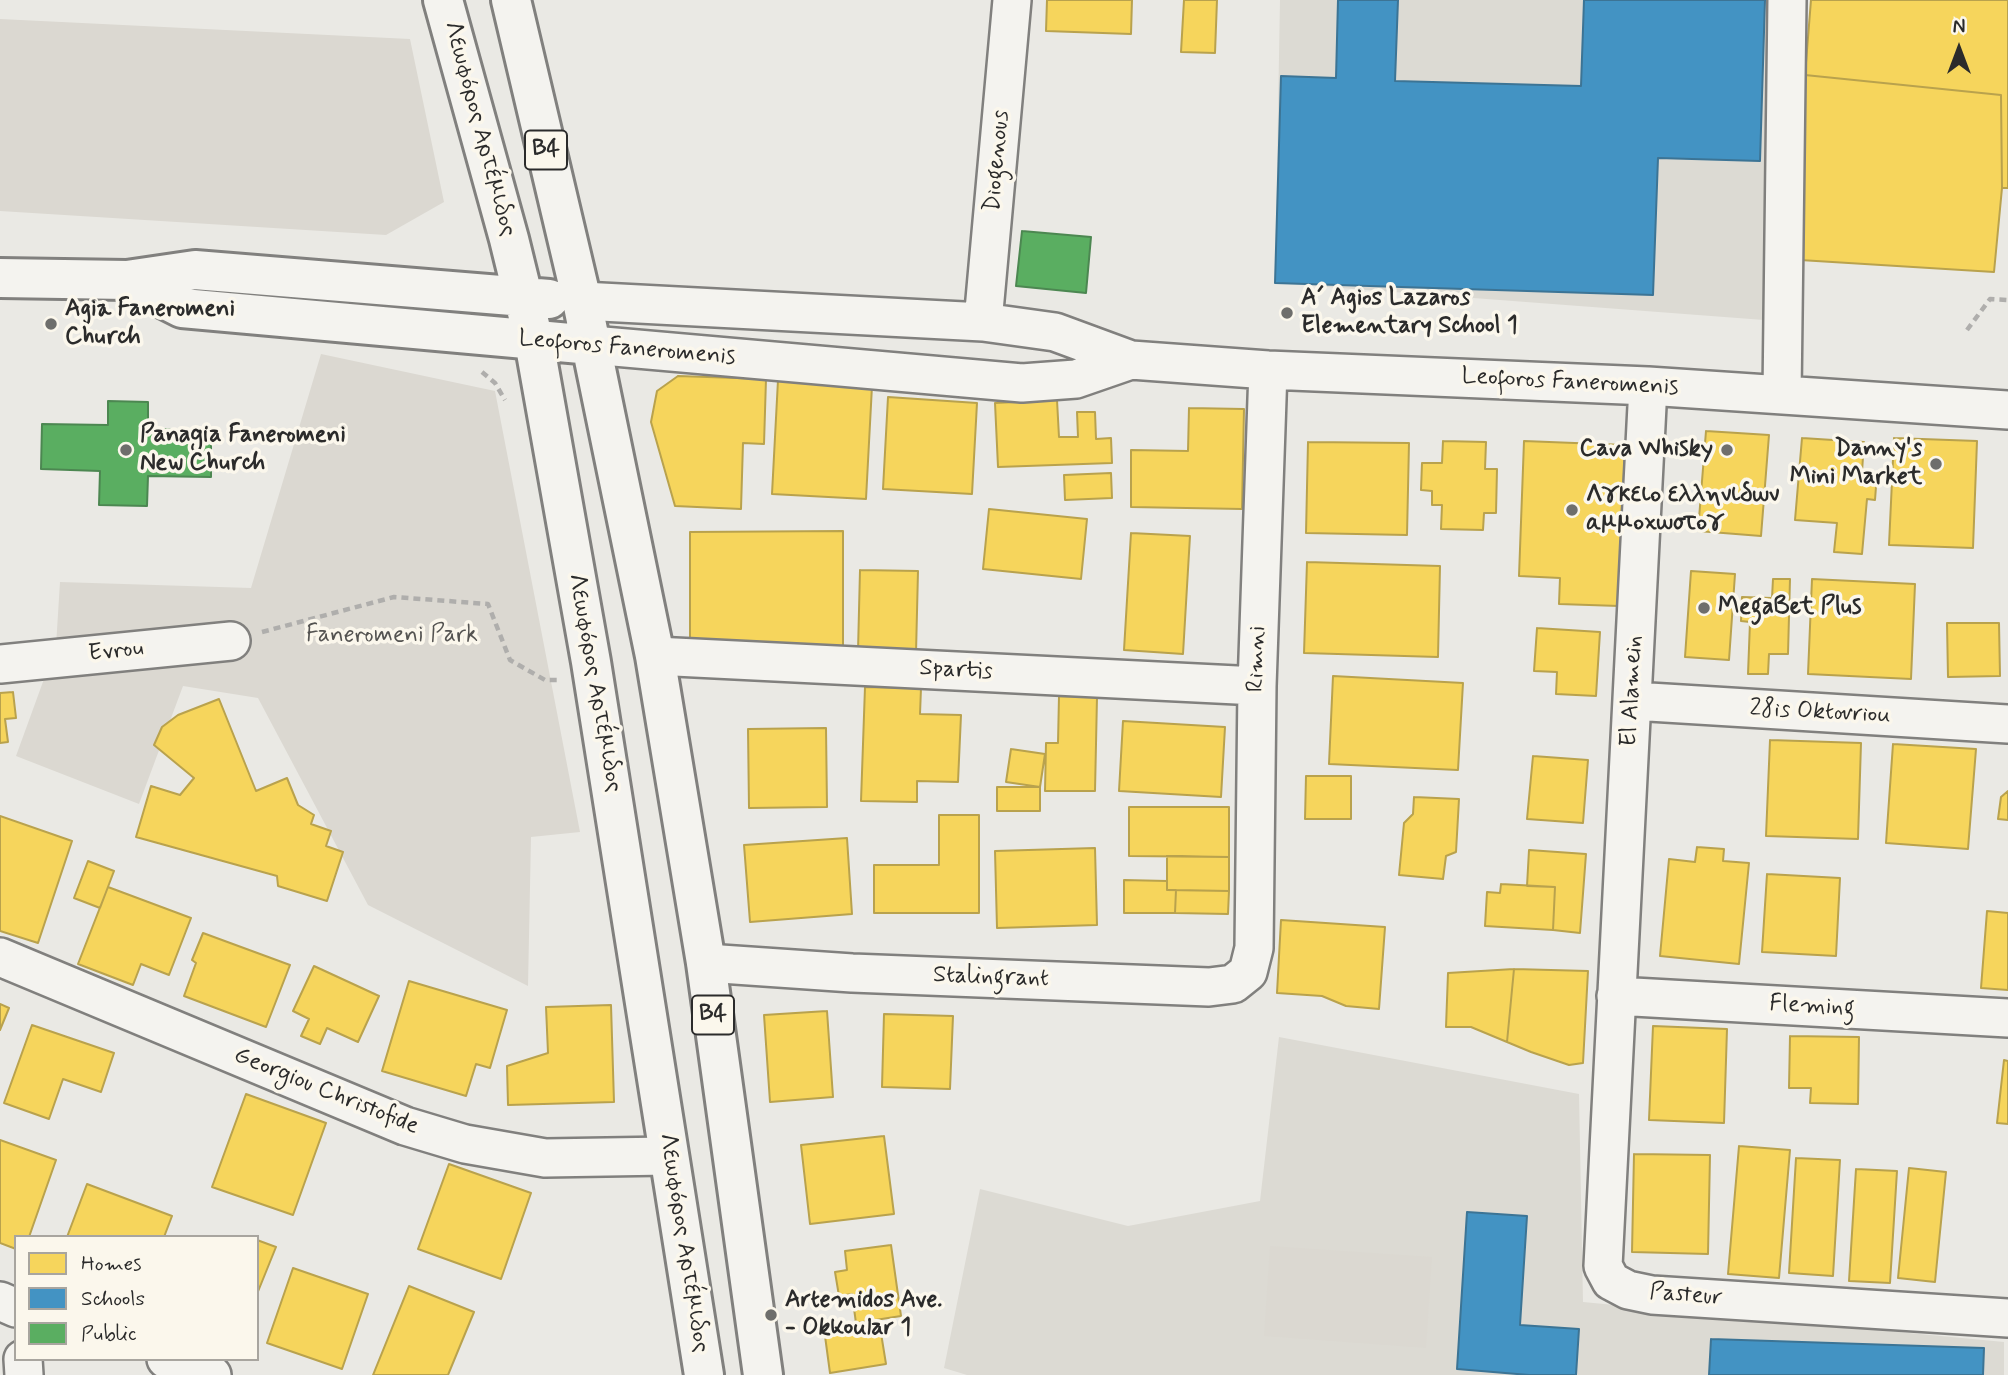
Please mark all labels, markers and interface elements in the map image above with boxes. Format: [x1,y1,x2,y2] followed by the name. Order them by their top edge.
[1924,14,1994,84] north arrow
[1953,15,1965,40] text: N
[436,18,522,240] street label: Λεωφόρος Αρτέμιδος
[979,109,1017,213] street label: Diogenous
[525,130,567,169] road number: B4
[1301,285,1518,341] place label: A´ Agios Lazaros Elementary School 1
[65,296,235,352] place label: Agia Faneromeni Church
[1279,305,1295,321] marker: A´ Agios Lazaros Elementary School 1
[43,316,59,332] marker: Agia Faneromeni Church
[517,325,737,373] street label: Leoforos Faneromenis
[1461,363,1679,403] street label: Leoforos Faneromenis
[140,422,346,478] place label: Panagia Faneromeni New Church
[1579,436,1713,464] place label: Cava Whisky
[1790,436,1922,492] place label: Danny's Mini Market
[118,442,134,458] marker: Panagia Faneromeni New Church
[1719,442,1735,458] marker: Cava Whisky
[1928,456,1944,472] marker: Danny's Mini Market
[1586,482,1779,538] place label: Λγκειο ελληνιδων αμμοχωστογ
[1564,502,1580,518] marker: Λγκειο ελληνιδων αμμοχωστογ
[561,571,627,795] street label: Λεωφόρος Αρτέμιδος
[1718,594,1862,622] place label: MegaBet Plus
[1696,600,1712,616] marker: MegaBet Plus
[306,622,478,650] park label: Faneromeni Park
[1242,625,1274,693] street label: Rimni
[87,635,145,669] street label: Evrou
[1616,635,1650,747] street label: El Alamein
[919,655,993,687] street label: Spartis
[1749,695,1891,731] street label: 28is Oktovriou
[932,962,1050,994] street label: Stalingrant
[1769,990,1855,1024] street label: Fleming
[692,996,734,1034] road number: B4
[229,1042,423,1142] street label: Georgiou Christofide
[651,1131,715,1355] street label: Λεωφόρος Αρτέμιδος
[14,1235,259,1361] legend
[81,1250,141,1278] text: Homes
[1648,1278,1724,1314] street label: Pasteur
[81,1285,145,1313] text: Schools
[785,1287,942,1343] place label: Artemidos Ave. - Okkoular 1
[763,1307,779,1323] marker: Artemidos Ave. - Okkoular 1
[81,1320,137,1348] text: Public

